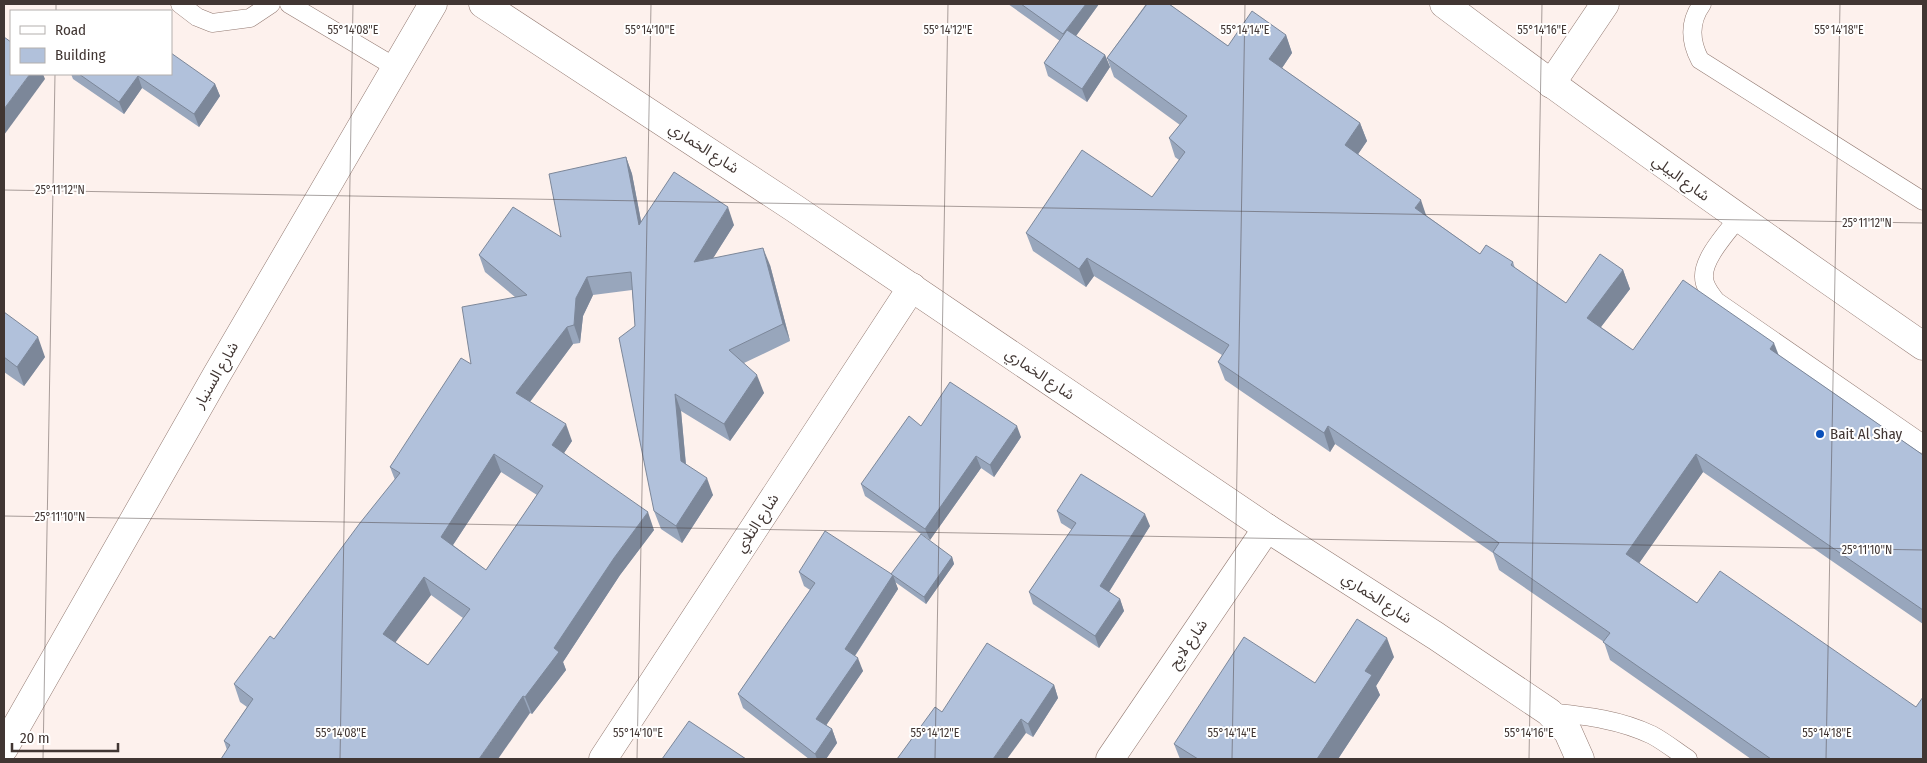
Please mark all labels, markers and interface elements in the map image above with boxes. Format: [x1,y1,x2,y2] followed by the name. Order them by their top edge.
[10,10,172,75] legend
[55,21,86,39] text: Road
[328,23,379,37] text: 55°14'08"E
[625,23,675,37] text: 55°14'10"E
[924,23,973,37] text: 55°14'12"E
[1221,23,1270,37] text: 55°14'14"E
[1517,23,1567,37] text: 55°14'16"E
[1814,23,1864,37] text: 55°14'18"E
[55,46,106,64] text: Building
[664,119,743,180] street label: شارع الخماري
[1647,151,1713,207] street label: شارع البيلي
[35,183,85,197] text: 25°11'12"N
[1842,216,1892,230] text: 25°11'12"N
[189,338,245,414] street label: شارع السنيار
[1000,344,1078,406] street label: شارع الخماري
[1830,425,1903,443] place label: Bait Al Shay
[1814,428,1826,440] marker: Bait Al Shay
[731,490,785,557] street label: شارع التلاي
[35,510,85,524] text: 25°11'10"N
[1842,543,1892,557] text: 25°11'10"N
[1337,569,1416,630] street label: شارع الخماري
[1165,616,1214,674] street label: شارع لايح
[12,720,119,752] scale bar
[316,726,367,740] text: 55°14'08"E
[613,726,663,740] text: 55°14'10"E
[911,726,960,740] text: 55°14'12"E
[1208,726,1257,740] text: 55°14'14"E
[1504,726,1554,740] text: 55°14'16"E
[1802,726,1852,740] text: 55°14'18"E
[20,729,50,747] text: 20 m

